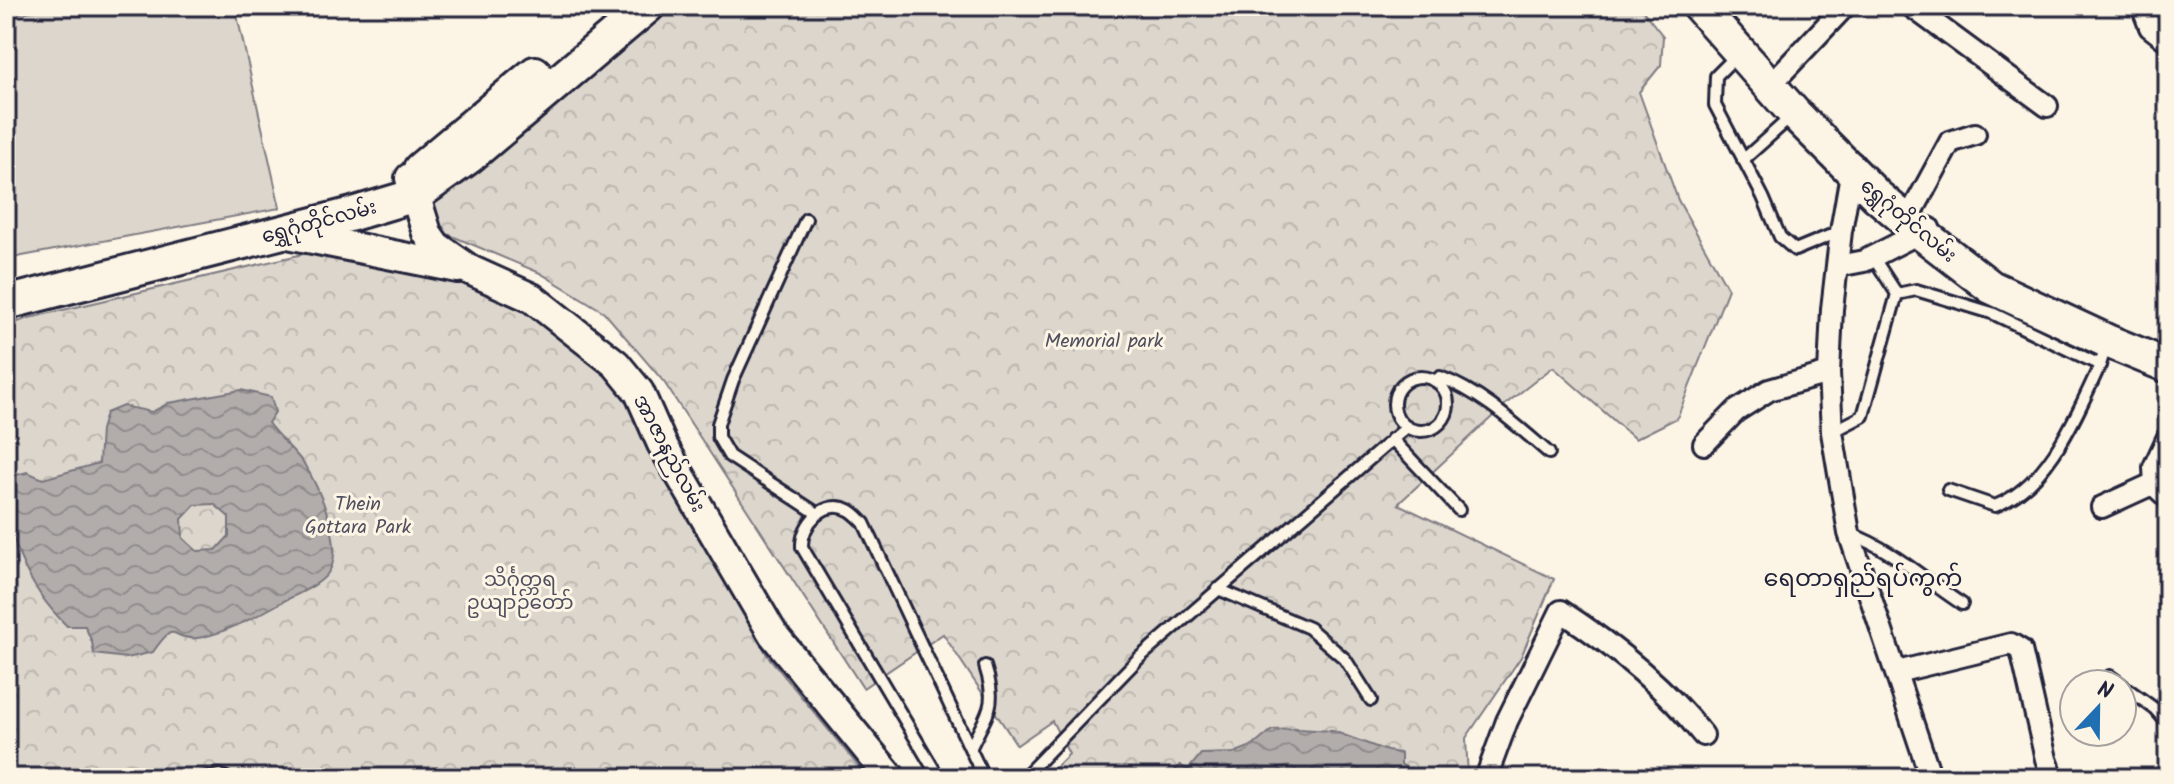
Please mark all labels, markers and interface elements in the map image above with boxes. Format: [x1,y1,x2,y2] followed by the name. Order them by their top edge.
[1852,171,1963,272] street label: ရွှေဂုံတိုင်လမ်း
[258,192,381,254] street label: ရွှေဂုံတိုင်လမ်း
[1045,326,1164,358] park label: Memorial park
[624,389,713,519] street label: အာဇာနည်လမ်း
[305,489,412,544] park label: Thein Gottara Park
[1764,560,1962,599] district label: ရေတာရှည်ရပ်ကွက်
[466,565,574,620] park label: သိင်္ဂုတ္တရ ဥယျာဉ်တော်
[2058,668,2138,748] north arrow
[2092,673,2118,711] text: N

